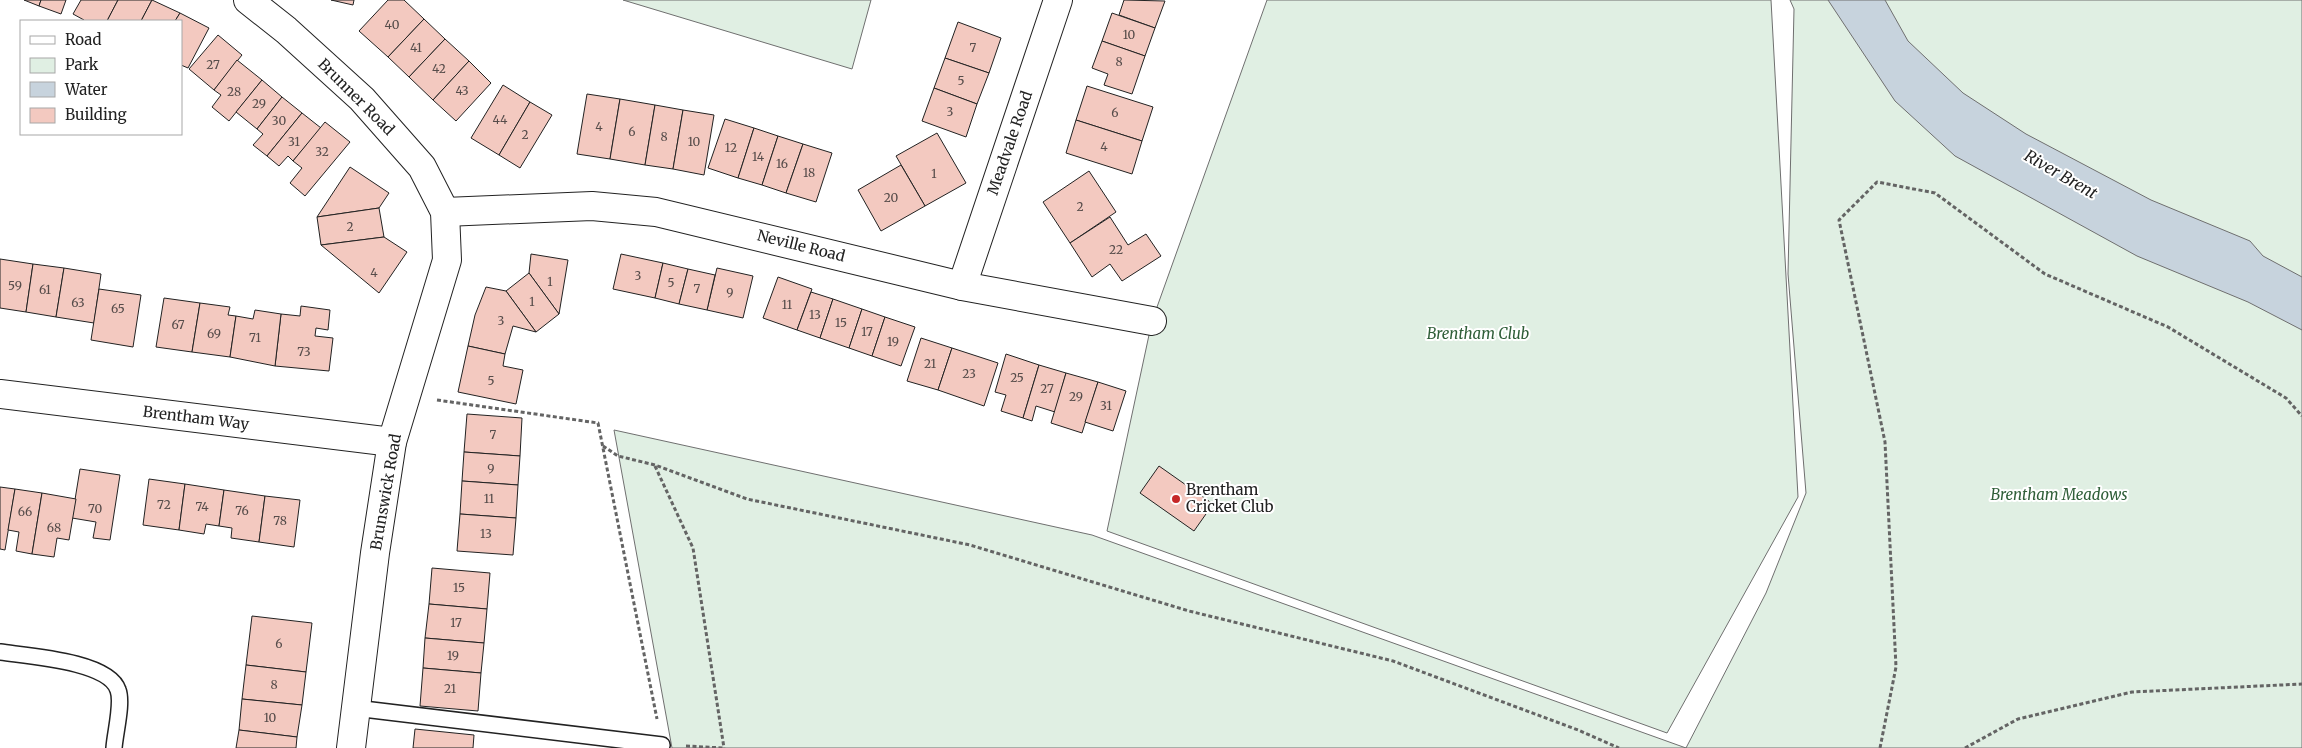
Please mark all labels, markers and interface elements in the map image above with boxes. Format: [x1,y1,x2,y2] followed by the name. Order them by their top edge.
[385,17,400,32] house number: 40
[20,20,182,135] legend
[1123,27,1136,42] house number: 10
[65,30,101,49] text: Road
[410,40,423,55] house number: 41
[970,40,977,55] house number: 7
[314,54,399,139] street label: Brunner Road
[1115,54,1123,69] house number: 8
[65,55,99,74] text: Park
[206,57,220,72] house number: 27
[432,61,446,76] house number: 42
[957,73,965,88] house number: 5
[64,80,108,99] text: Water
[455,83,469,98] house number: 43
[227,84,241,99] house number: 28
[983,88,1036,197] street label: Meadvale Road
[252,96,266,111] house number: 29
[947,104,954,119] house number: 3
[65,105,127,124] text: Building
[1111,105,1119,120] house number: 6
[493,112,508,127] house number: 44
[272,113,286,128] house number: 30
[595,119,603,134] house number: 4
[628,124,636,139] house number: 6
[521,127,529,142] house number: 2
[660,129,668,144] house number: 8
[288,134,300,149] house number: 31
[688,134,701,149] house number: 10
[1100,139,1108,154] house number: 4
[725,140,737,155] house number: 12
[315,144,329,159] house number: 32
[2021,145,2101,203] water label: River Brent
[752,149,765,164] house number: 14
[776,156,788,171] house number: 16
[803,165,815,180] house number: 18
[931,166,937,181] house number: 1
[884,190,899,205] house number: 20
[1076,199,1084,214] house number: 2
[346,219,354,234] house number: 2
[755,225,847,266] street label: Neville Road
[1109,242,1123,257] house number: 22
[370,265,378,280] house number: 4
[635,268,642,283] house number: 3
[547,274,553,289] house number: 1
[667,275,675,290] house number: 5
[8,278,22,293] house number: 59
[694,281,701,296] house number: 7
[39,282,51,297] house number: 61
[726,285,734,300] house number: 9
[529,294,535,309] house number: 1
[71,295,85,310] house number: 63
[782,297,793,312] house number: 11
[111,301,125,316] house number: 65
[809,307,821,322] house number: 13
[498,313,505,328] house number: 3
[835,315,847,330] house number: 15
[171,317,185,332] house number: 67
[861,324,873,339] house number: 17
[1427,324,1529,343] park label: Brentham Club
[207,326,221,341] house number: 69
[249,330,262,345] house number: 71
[887,334,899,349] house number: 19
[297,344,311,359] house number: 73
[924,356,937,371] house number: 21
[962,366,976,381] house number: 23
[1010,370,1024,385] house number: 25
[487,373,495,388] house number: 5
[1040,381,1054,396] house number: 27
[1069,389,1083,404] house number: 29
[1100,398,1112,413] house number: 31
[142,402,251,433] street label: Brentham Way
[490,427,497,442] house number: 7
[366,432,405,552] street label: Brunswick Road
[487,461,495,476] house number: 9
[1186,480,1273,516] place label: Brentham Cricket Club
[1990,485,2128,504] park label: Brentham Meadows
[484,491,495,506] house number: 11
[1170,493,1182,505] marker: Brentham Cricket Club
[157,497,171,512] house number: 72
[195,499,209,514] house number: 74
[88,501,102,516] house number: 70
[235,503,249,518] house number: 76
[18,504,32,519] house number: 66
[273,513,287,528] house number: 78
[47,520,61,535] house number: 68
[480,526,492,541] house number: 13
[453,580,465,595] house number: 15
[450,615,462,630] house number: 17
[275,636,283,651] house number: 6
[447,648,459,663] house number: 19
[270,677,278,692] house number: 8
[444,681,457,696] house number: 21
[264,710,277,725] house number: 10

